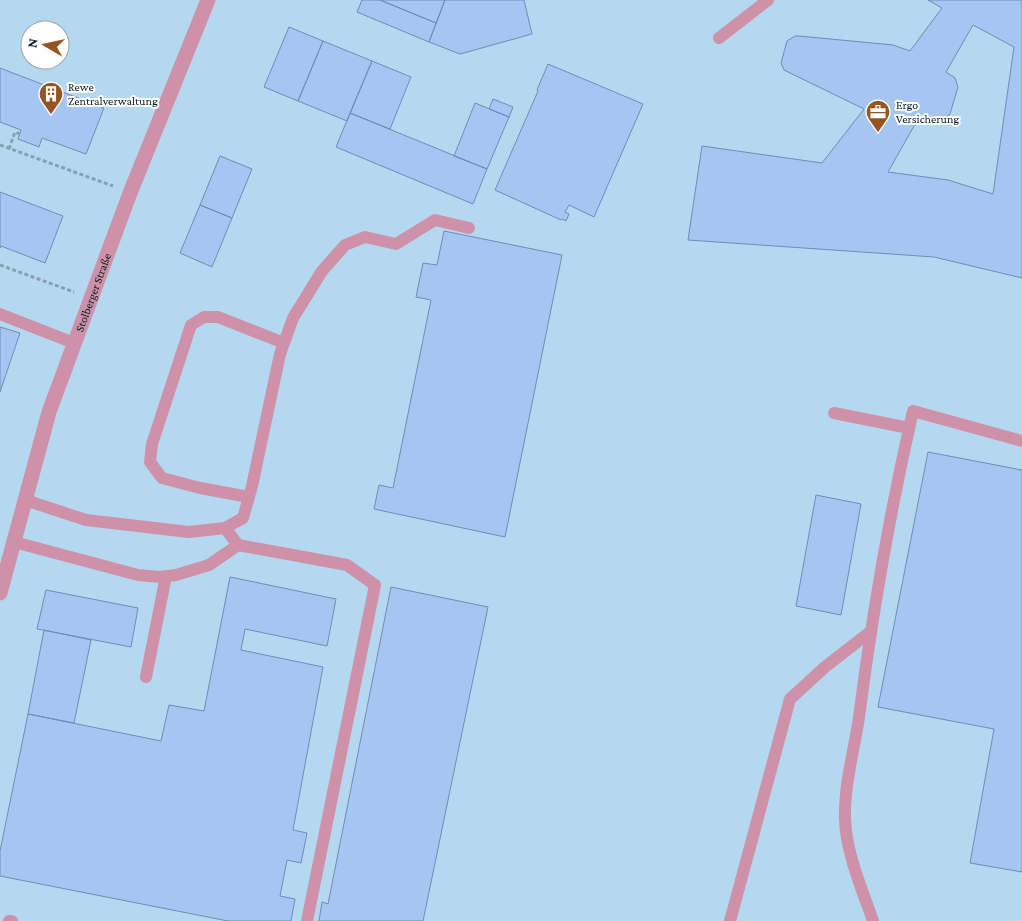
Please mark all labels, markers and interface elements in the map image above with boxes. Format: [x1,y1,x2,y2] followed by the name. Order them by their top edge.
[20,20,70,70] north arrow
[24,37,41,49] text: N
[68,80,158,108] place label: Rewe Zentralverwaltung
[38,81,64,115] building icon: Rewe Zentralverwaltung
[896,98,959,126] place label: Ergo Versicherung
[865,99,891,133] office icon: Ergo Versicherung
[72,251,114,334] street label: Stolberger Straße

